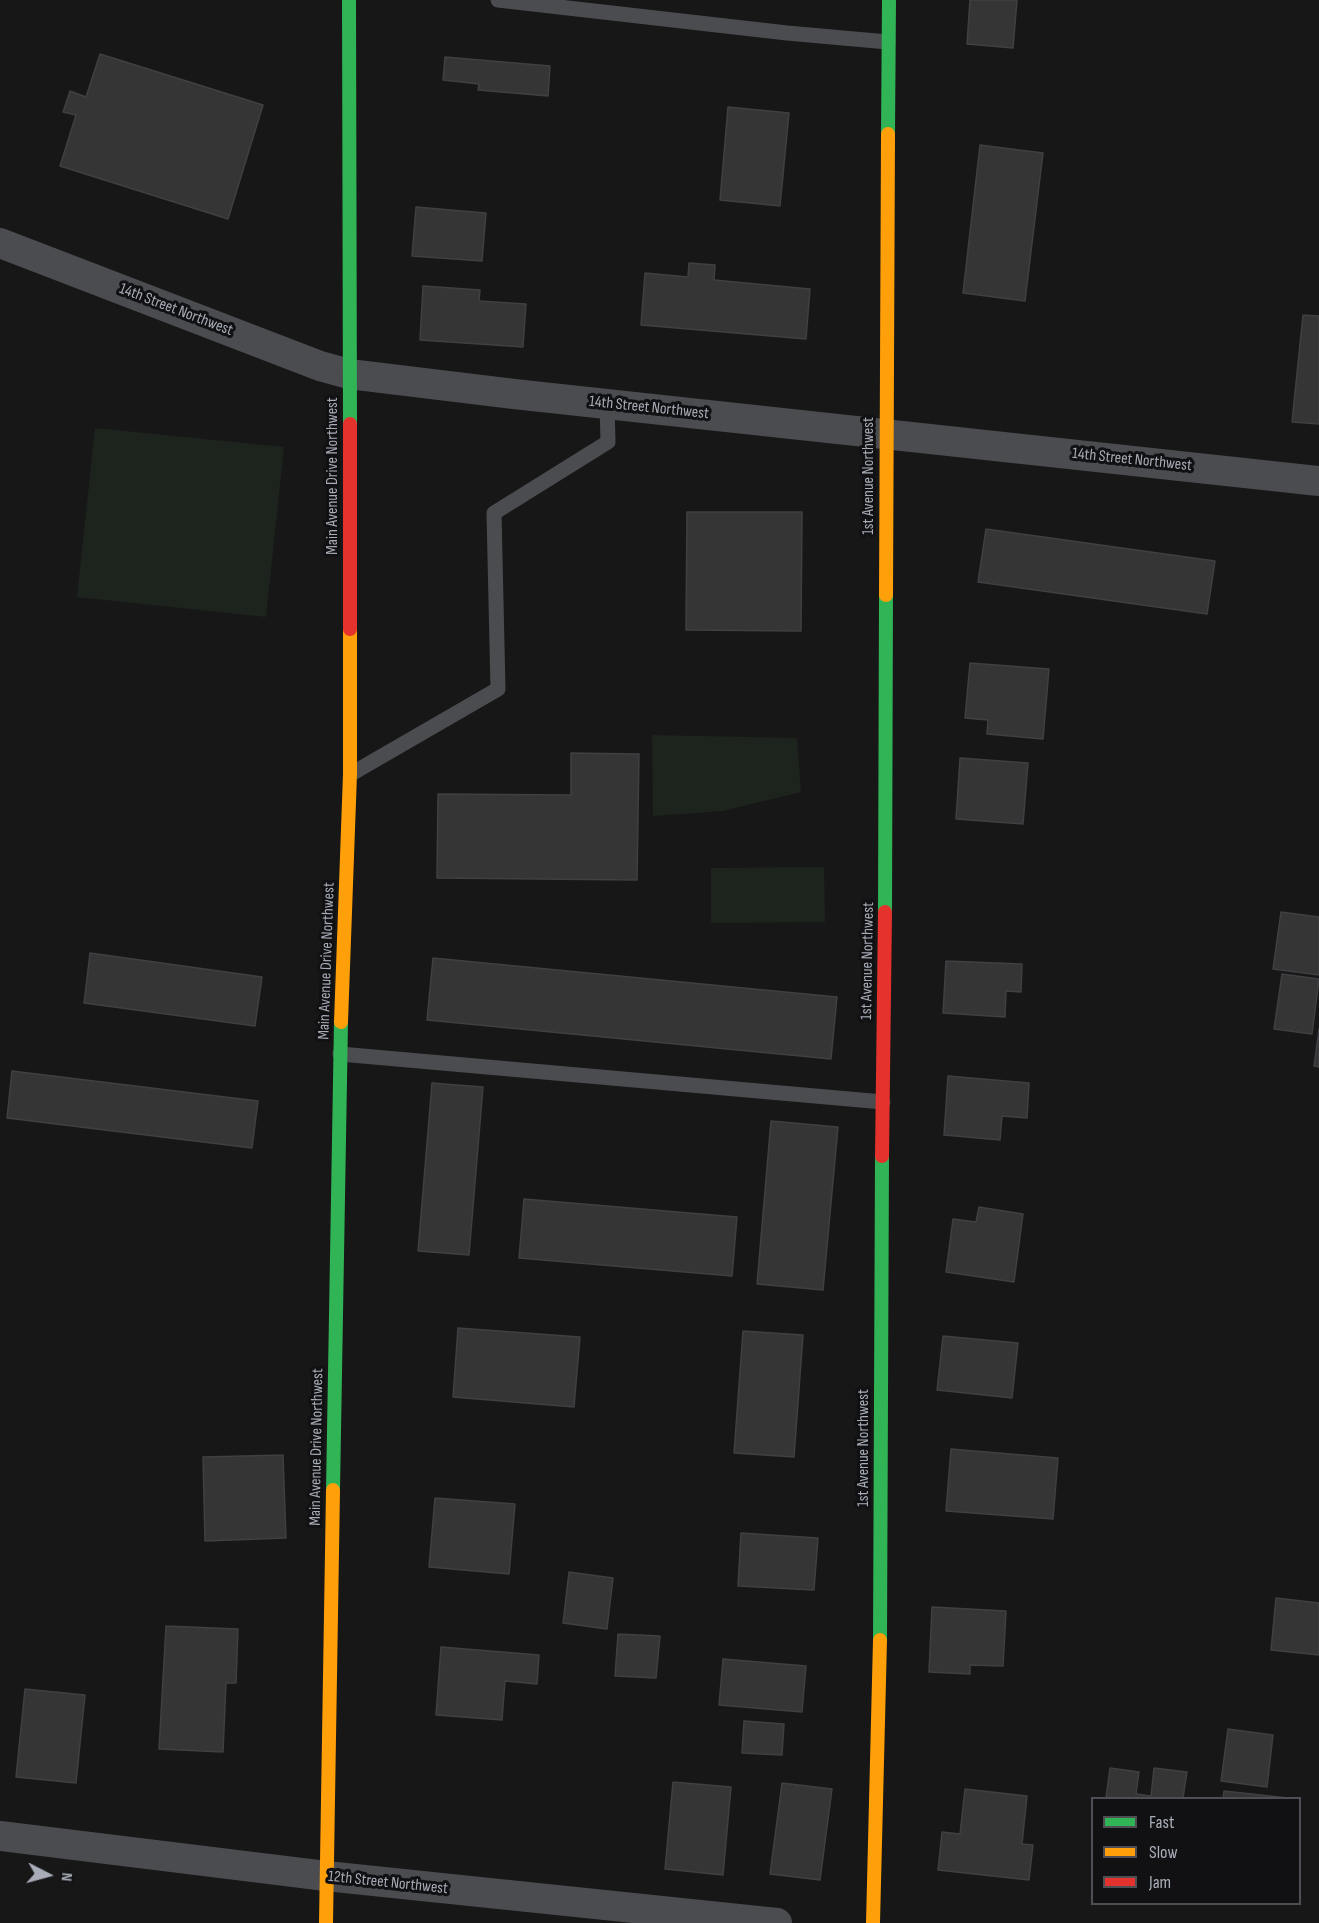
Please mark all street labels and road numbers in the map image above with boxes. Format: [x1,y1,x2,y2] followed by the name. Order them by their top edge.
[116,280,236,340] street label: 14th Street Northwest
[588,392,710,424] street label: 14th Street Northwest
[323,397,343,555] street label: Main Avenue Drive Northwest
[859,417,879,535] street label: 1st Avenue Northwest
[1071,444,1193,476] street label: 14th Street Northwest
[315,882,339,1040] street label: Main Avenue Drive Northwest
[857,902,879,1020] street label: 1st Avenue Northwest
[306,1368,328,1526] street label: Main Avenue Drive Northwest
[854,1389,874,1507] street label: 1st Avenue Northwest
[327,1867,449,1899] street label: 12th Street Northwest

